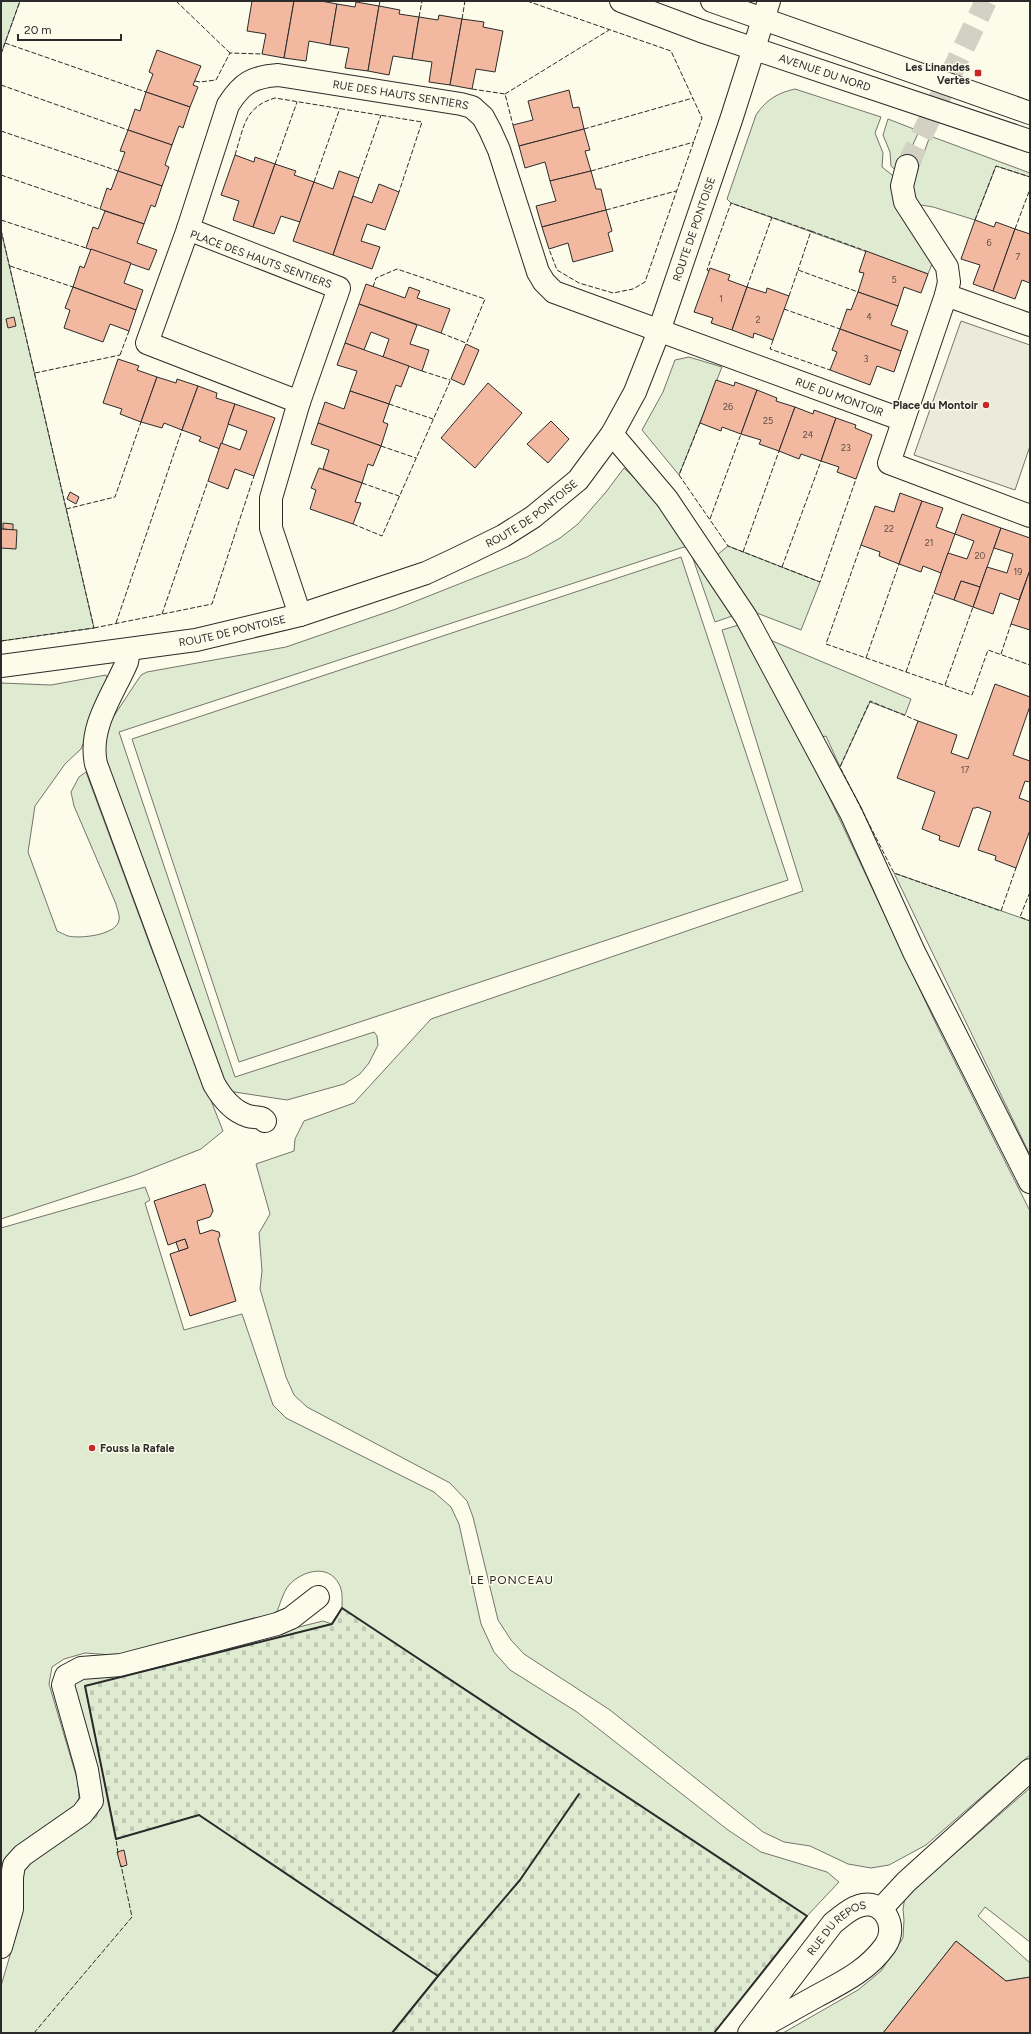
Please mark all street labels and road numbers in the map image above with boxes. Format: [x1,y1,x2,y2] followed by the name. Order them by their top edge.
[777,51,873,94] street label: AVENUE DU NORD
[332,78,470,113] street label: RUE DES HAUTS SENTIERS
[670,175,718,283] street label: ROUTE DE PONTOISE
[188,228,334,291] street label: PLACE DES HAUTS SENTIERS
[794,375,885,419] street label: RUE DU MONTOIR
[484,477,580,551] street label: ROUTE DE PONTOISE
[178,613,287,649] street label: ROUTE DE PONTOISE
[805,1898,867,1958] street label: RUE DU REPOS

